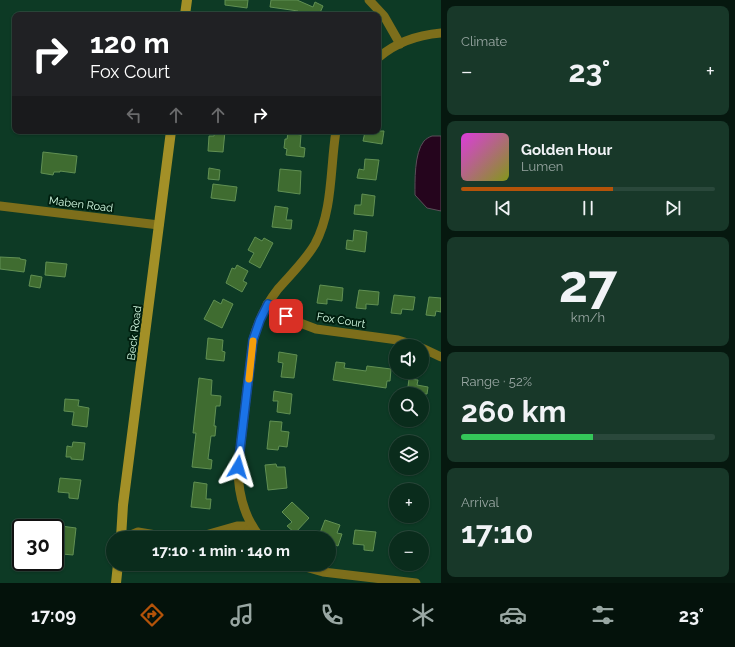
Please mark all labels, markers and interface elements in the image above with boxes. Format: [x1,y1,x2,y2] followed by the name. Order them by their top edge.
[90,27,170,60] text: 120 m
[24,28,76,80] icon: right
[461,34,507,49] text: Climate
[568,54,610,89] text: 23°
[461,58,473,84] text: −
[706,58,715,84] text: +
[90,61,170,82] text: Fox Court
[123,104,145,126] icon: left
[165,104,187,126] icon: ahead
[207,104,229,126] icon: ahead
[249,104,271,126] icon: right
[521,141,612,159] text: Golden Hour
[521,159,563,174] text: Lumen
[48,194,114,215] street label: Maben Road
[492,197,514,219] icon: previous
[577,197,599,219] icon: pause
[662,197,684,219] icon: next
[559,253,617,314] text: 27
[269,299,303,333] pin
[125,305,144,361] street label: Beck Road
[275,305,297,327] icon: arrive
[316,310,366,331] street label: Fox Court
[571,310,605,325] text: km/h
[389,339,429,571] map controls
[389,339,429,379] button: sound
[461,374,532,389] text: Range · 52%
[389,387,429,427] button: search
[461,394,566,429] text: 260 km
[389,435,429,475] button: layers
[217,446,259,488] position arrow
[389,483,429,523] button: +
[461,495,499,510] text: Arrival
[461,515,533,550] text: 17:10
[12,519,64,571] speed limit sign: 30
[389,531,429,571] button: −
[152,542,290,560] text: 17:10 · 1 min · 140 m
[138,601,166,629] icon: directions
[228,601,256,629] icon: music
[318,601,346,629] icon: phone
[409,601,437,629] icon: climate
[499,601,527,629] icon: car
[589,601,617,629] icon: filters
[31,605,76,626] text: 17:09
[679,605,704,626] text: 23°

